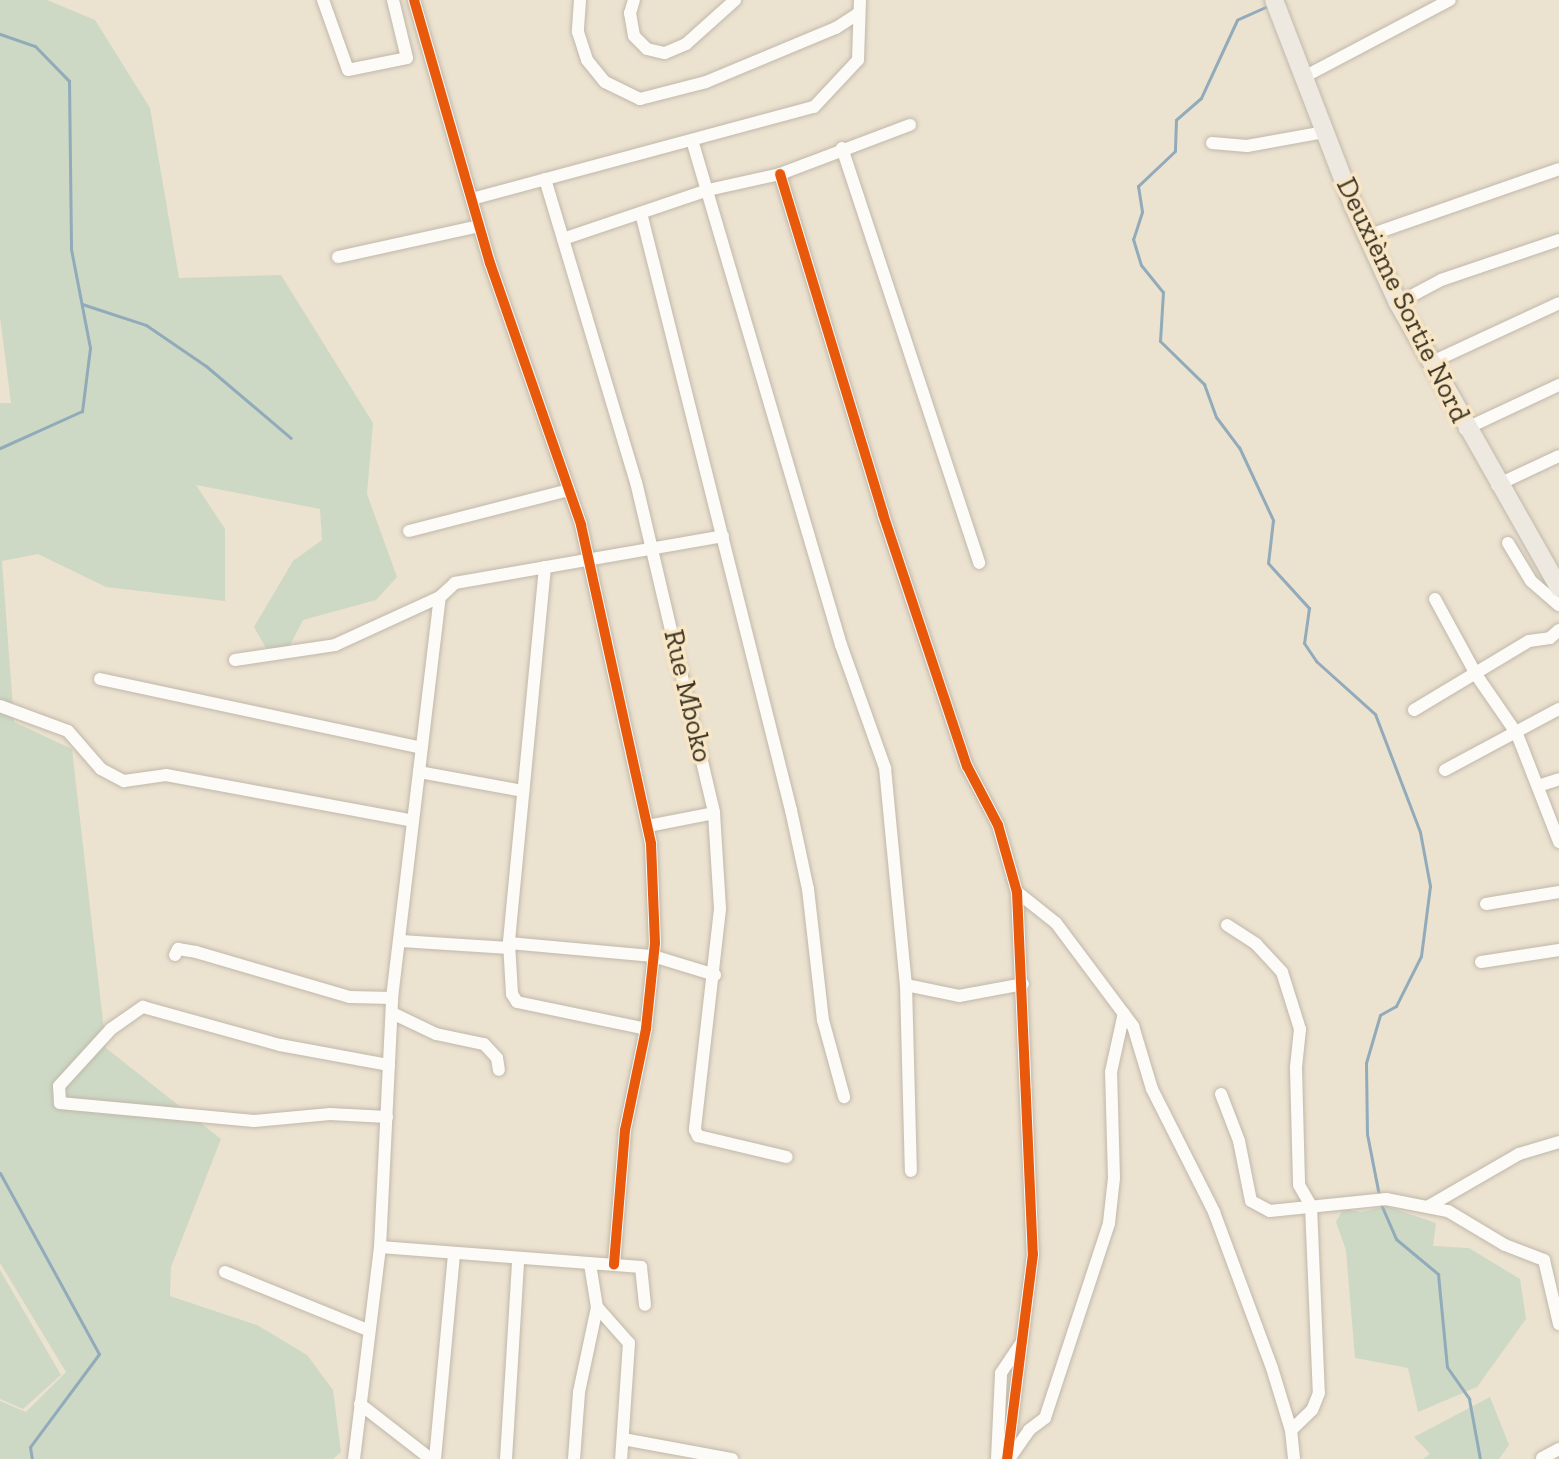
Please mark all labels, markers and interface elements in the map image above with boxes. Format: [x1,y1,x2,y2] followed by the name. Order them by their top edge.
[1329,172,1477,428] street label: Deuxième Sortie Nord
[656,626,720,766] street label: Rue Mboko

